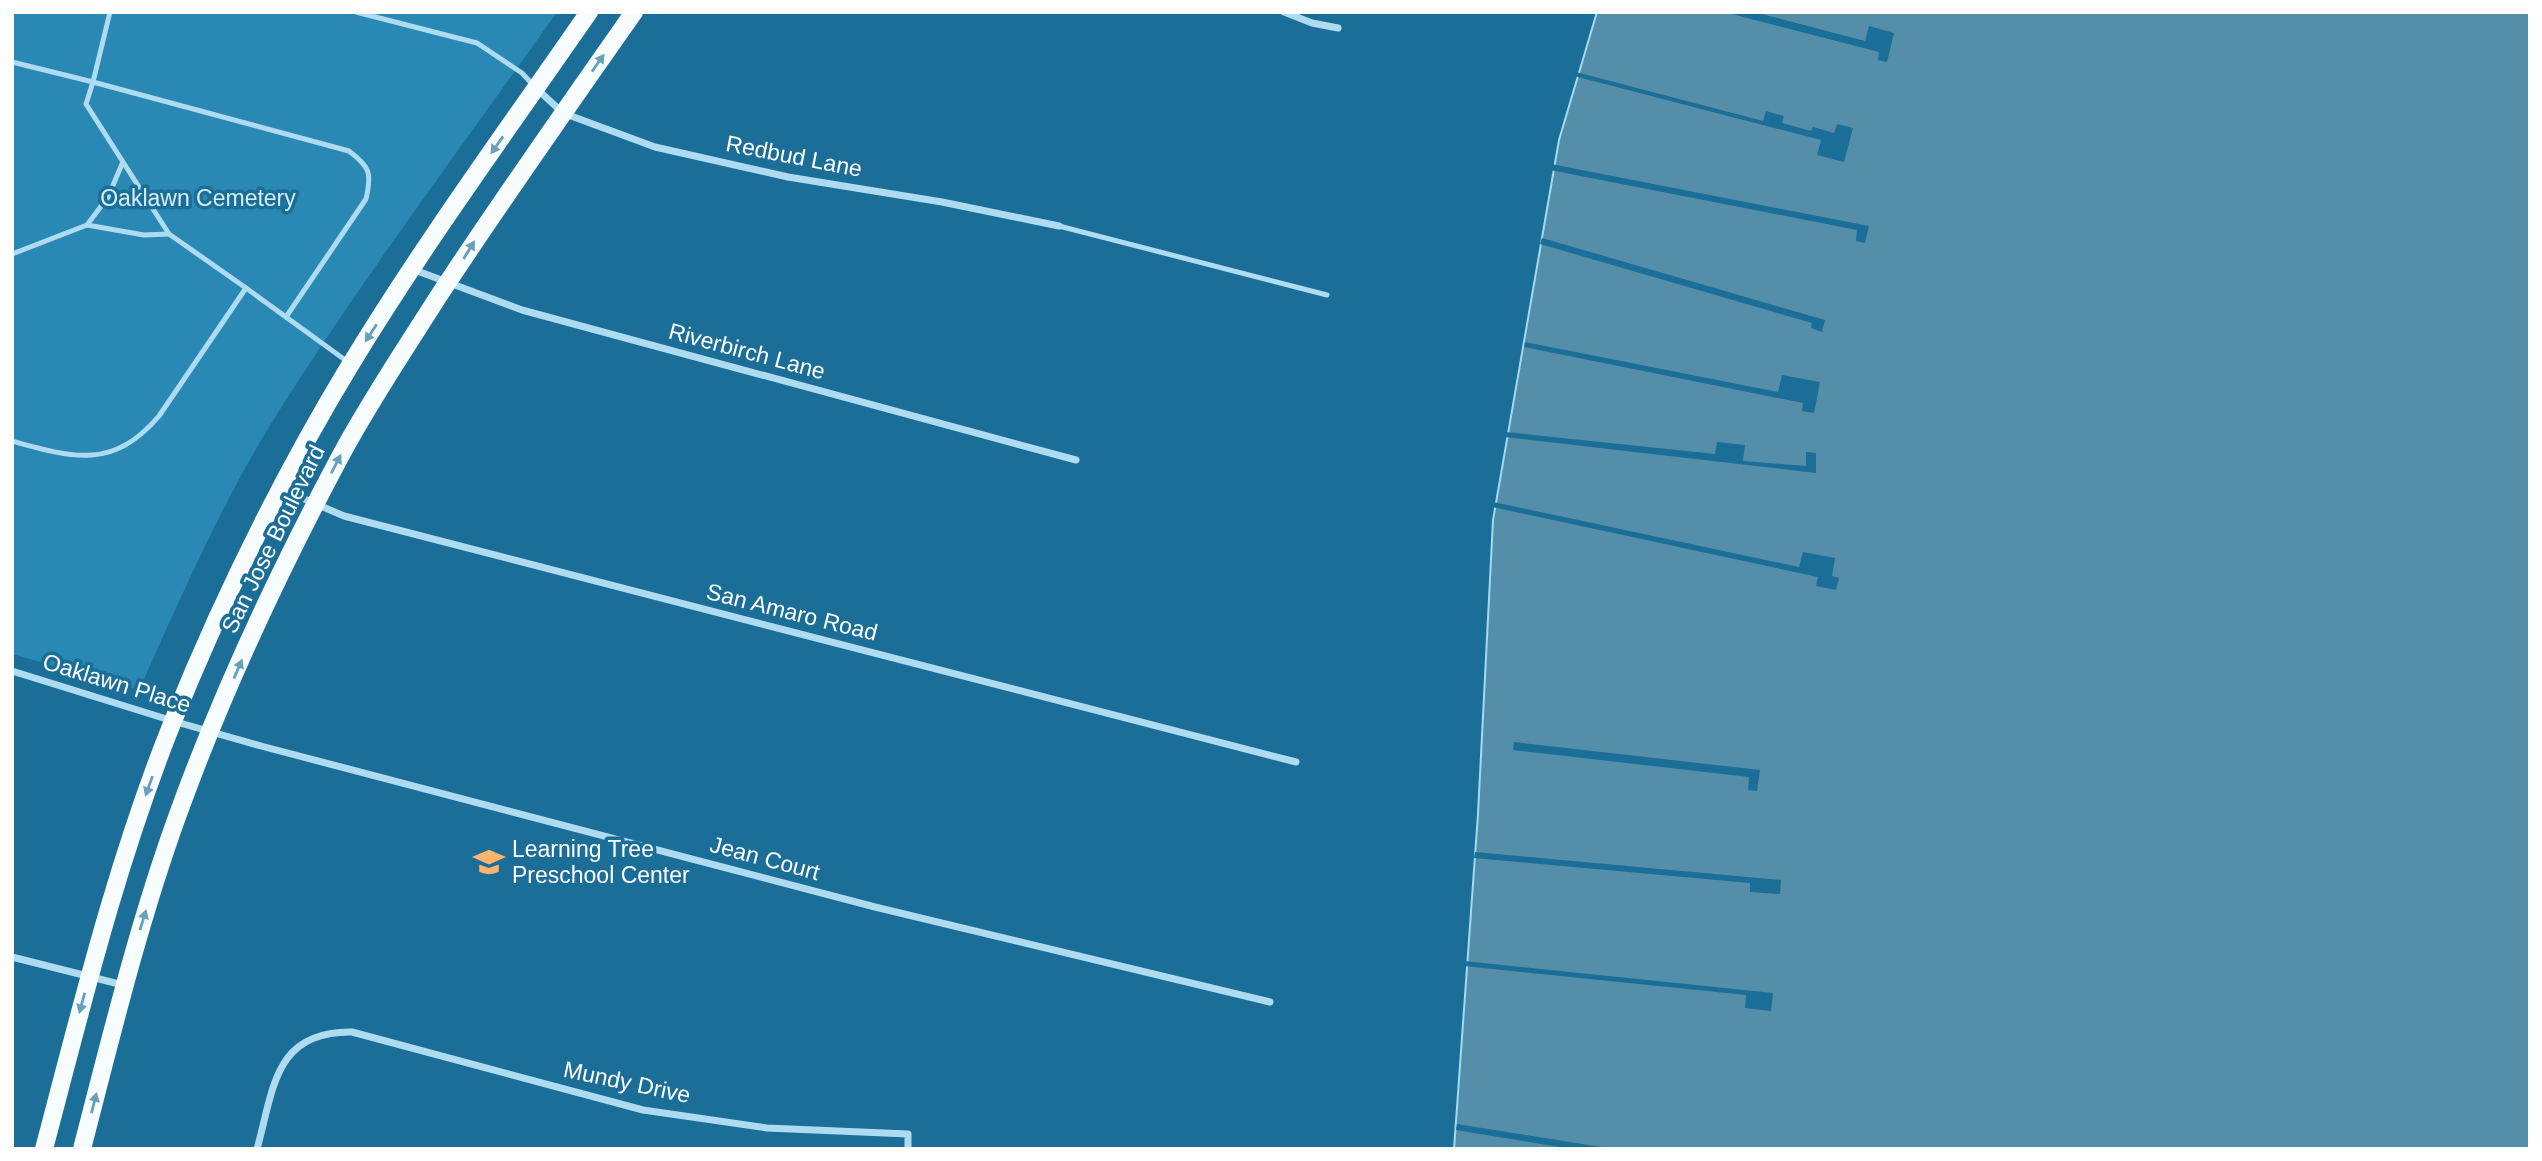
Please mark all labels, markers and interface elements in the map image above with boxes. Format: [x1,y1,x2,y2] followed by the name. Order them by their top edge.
[591,54,605,72] one-way arrow
[724,130,864,182] street label: Redbud Lane
[490,136,504,154] one-way arrow
[100,185,296,211] park label: Oaklawn Cemetery
[462,240,475,260] one-way arrow
[666,318,828,384] street label: Riverbirch Lane
[364,324,377,343] one-way arrow
[216,441,330,637] street label: San Jose Boulevard
[331,454,342,474] one-way arrow
[704,578,880,646] street label: San Amaro Road
[40,648,194,718] street label: Oaklawn Place
[232,659,244,679] one-way arrow
[143,775,154,796] one-way arrow
[707,831,823,885] street label: Jean Court
[512,836,690,888] place label: Learning Tree Preschool Center
[472,845,506,879] school or university icon: Learning Tree Preschool Center
[139,909,149,930] one-way arrow
[76,992,87,1014] one-way arrow
[561,1056,693,1108] street label: Mundy Drive
[89,1092,100,1114] one-way arrow

